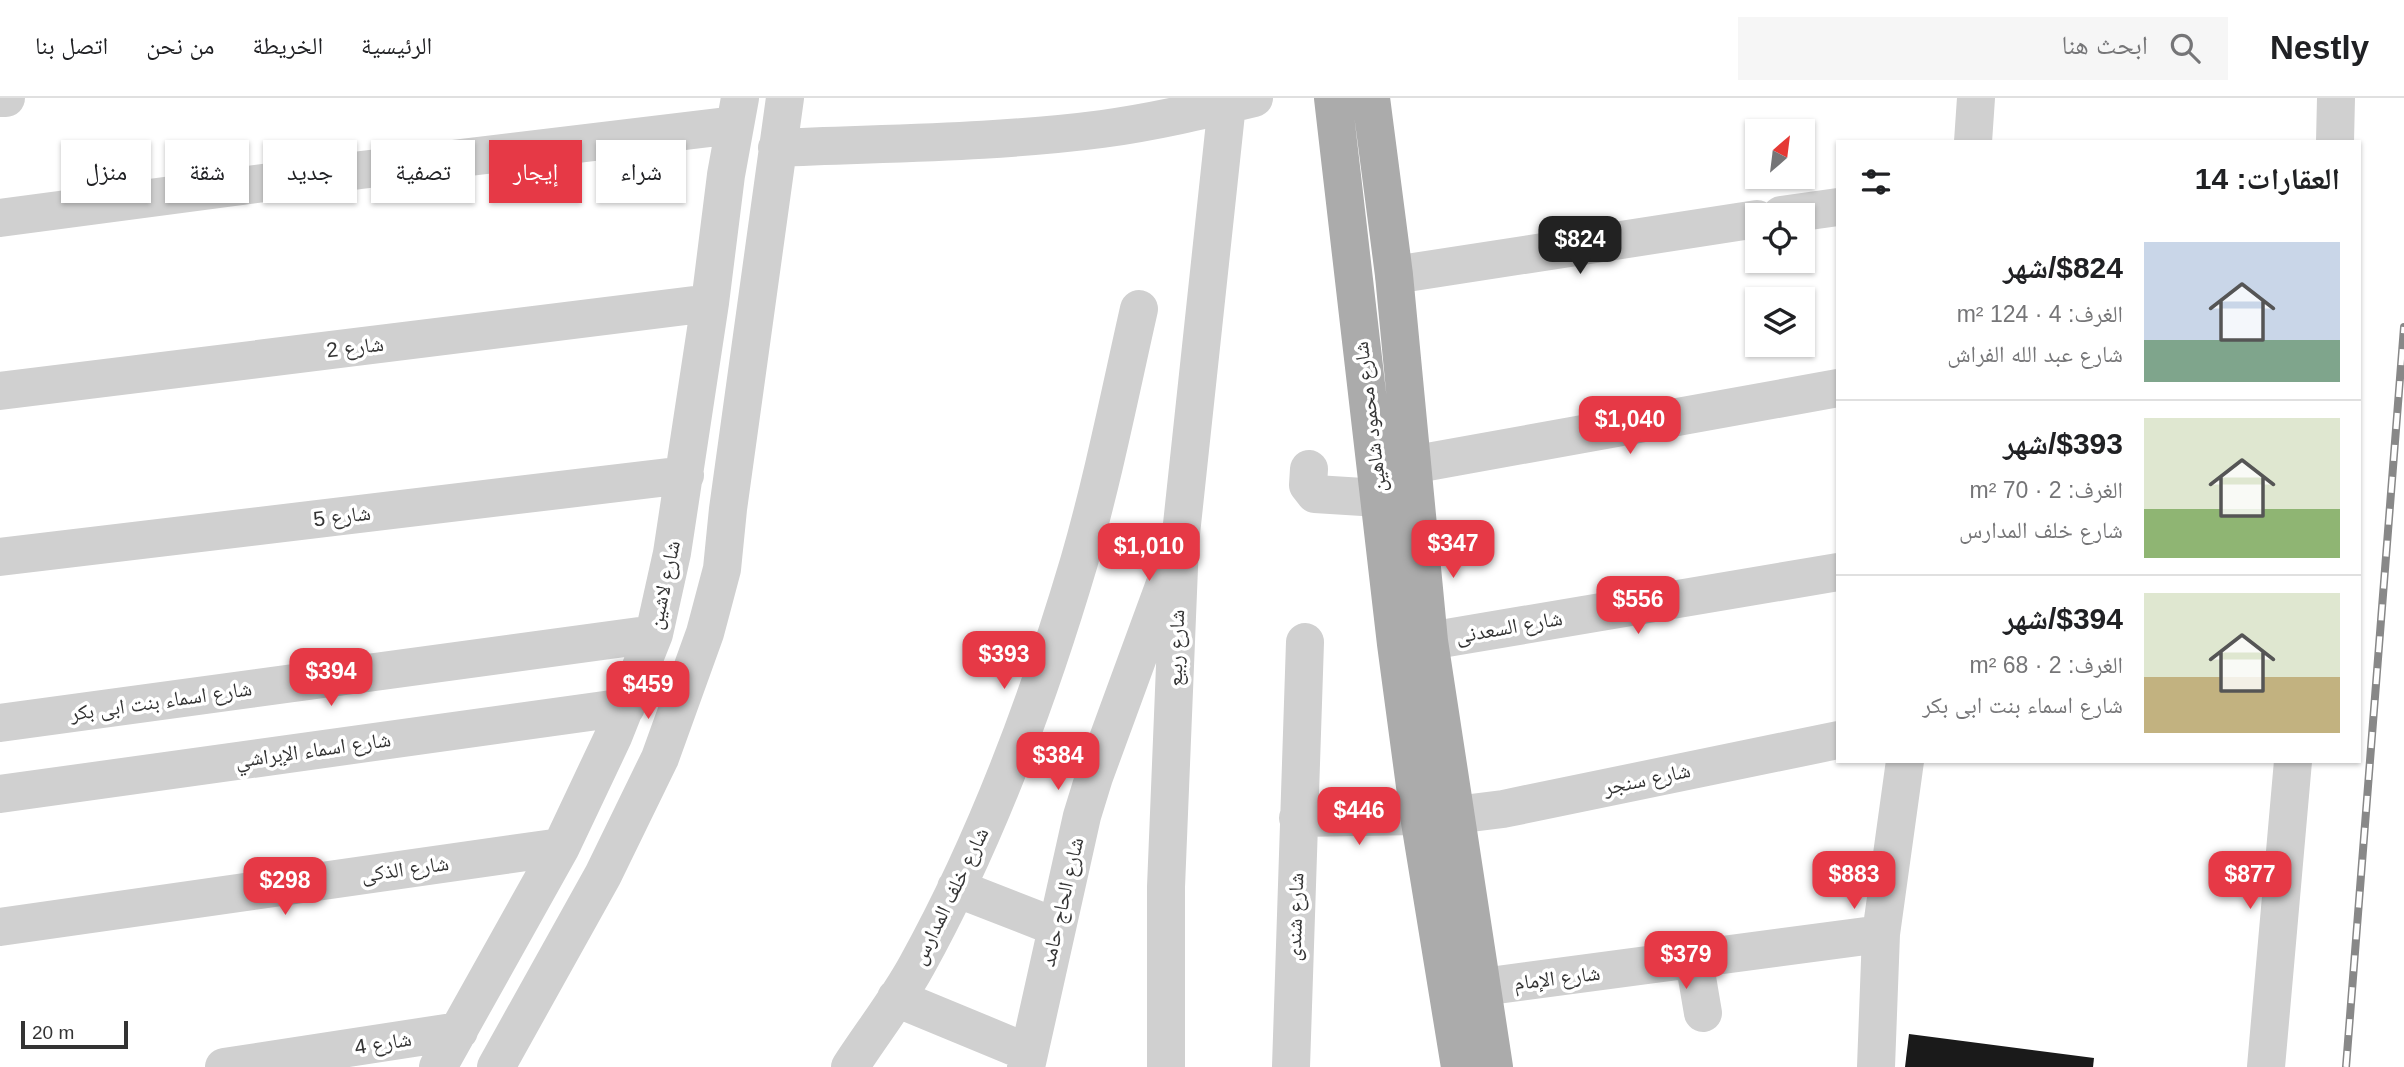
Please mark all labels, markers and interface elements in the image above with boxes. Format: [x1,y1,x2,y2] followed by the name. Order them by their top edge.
[1738,17,2228,80] search box
[2166,29,2204,67] icon: search
[2270,29,2369,66] text: Nestly
[2061,30,2148,60] text: ابحث هنا
[35,32,108,59] text: اتصل بنا
[146,32,214,59] text: من نحن
[252,32,323,59] text: الخريطة
[361,32,432,59] text: الرئيسية
[1745,119,1815,189] north arrow
[1745,119,1815,357] map controls
[61,140,151,203] chip: منزل
[165,140,249,203] chip: شقة
[263,140,357,203] chip: جديد
[371,140,475,203] chip: تصفية
[489,140,582,203] chip: إيجار
[596,140,686,203] chip: شراء
[2195,162,2340,195] text: العقارات: 14
[1857,163,1895,201] icon: filters
[1745,203,1815,273] button: locate
[1539,216,1621,276] pin: $824
[1554,226,1606,252] text: $824
[2003,251,2123,284] text: $824/شهر
[2200,270,2284,354] icon: home
[1745,287,1815,357] button: layers
[1957,301,2123,327] text: الغرف: 4 · 124 m²
[325,332,385,363] street label: شارع 2
[1349,340,1392,494] street label: شارع محمود شاهين
[1947,341,2123,367] text: شارع عبد الله الفراش
[1573,396,1687,456] pin: $1,040
[1595,406,1665,432] text: $1,040
[2003,427,2123,460] text: $393/شهر
[2200,446,2284,530] icon: home
[1969,477,2123,503] text: الغرف: 2 · 70 m²
[312,501,372,532] street label: شارع 5
[1959,517,2123,543] text: شارع خلف المدارس
[1412,520,1494,580] pin: $347
[1092,524,1206,583] pin: $1,010
[1427,530,1479,556] text: $347
[1114,533,1184,559] text: $1,010
[643,538,686,632] street label: شارع لاشين
[1597,576,1679,636] pin: $556
[1612,586,1664,612] text: $556
[2003,602,2123,635] text: $394/شهر
[1454,606,1564,649] street label: شارع السعدنى
[1163,609,1190,687] street label: شارع ربيع
[2200,621,2284,705] icon: home
[963,632,1045,691] pin: $393
[978,641,1030,667] text: $393
[290,648,372,708] pin: $394
[1969,652,2123,678] text: الغرف: 2 · 68 m²
[305,658,357,684] text: $394
[607,662,689,721] pin: $459
[622,671,674,697] text: $459
[68,676,254,727] street label: شارع اسماء بنت ابى بكر
[1922,692,2123,718] text: شارع اسماء بنت ابى بكر
[234,727,393,777] street label: شارع اسماء الإبراشي
[1017,732,1099,792] pin: $384
[1032,742,1084,768] text: $384
[1600,758,1693,801] street label: شارع سنجر
[1318,788,1400,847] pin: $446
[1333,797,1385,823] text: $446
[906,823,994,969] street label: شارع خلف المدارس
[1035,835,1090,969] street label: شارع الحاج حامد
[360,851,451,888] street label: شارع الذكى
[1813,852,1895,911] pin: $883
[2209,852,2291,911] pin: $877
[244,858,326,917] pin: $298
[1828,861,1880,887] text: $883
[2224,861,2276,887] text: $877
[259,867,311,893] text: $298
[1281,872,1310,962] street label: شارع شندى
[1645,932,1727,991] pin: $379
[1660,941,1712,967] text: $379
[1512,961,1602,997] street label: شارع الإمام
[21,1018,128,1050] scale bar
[32,1022,74,1043] text: 20 m
[353,1027,413,1060] street label: شارع 4

